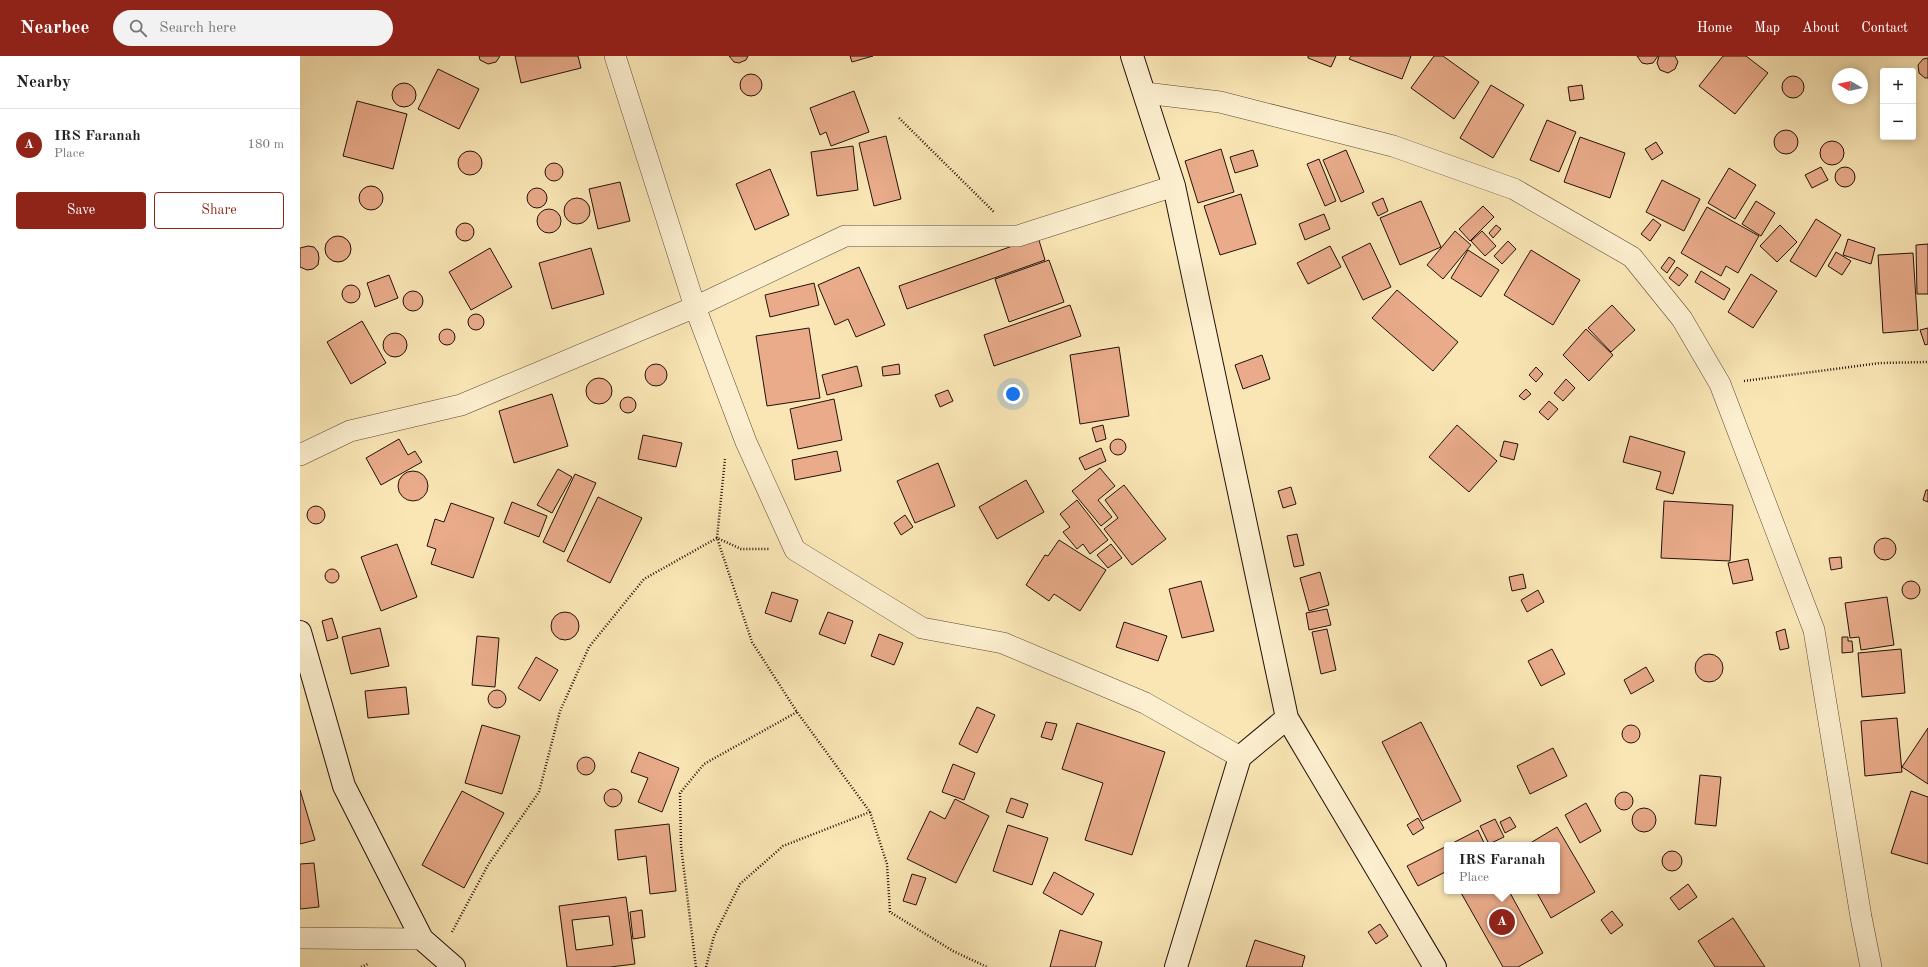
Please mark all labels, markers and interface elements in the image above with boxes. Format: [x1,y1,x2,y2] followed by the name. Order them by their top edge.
[113,10,393,46] search box
[127,17,149,39] icon: search
[20,19,89,38] text: Nearbee
[159,21,236,36] text: Search here
[1697,21,1732,35] text: Home
[1754,21,1780,35] text: Map
[1802,21,1839,35] text: About
[1861,21,1908,35] text: Contact
[1832,68,1868,104] north arrow
[1880,68,1916,140] map controls
[1880,68,1916,104] button: +
[16,74,71,91] text: Nearby
[1880,104,1916,140] button: −
[54,129,141,144] text: IRS Faranah
[24,138,34,151] text: A
[247,138,284,151] text: 180 m
[54,147,84,160] text: Place
[16,192,146,229] button: Save
[154,192,284,229] button: Share
[1003,384,1023,404] your location
[1444,842,1560,894] popup
[1459,853,1545,868] text: IRS Faranah
[1459,871,1489,884] text: Place
[1489,907,1515,937] pin: A

